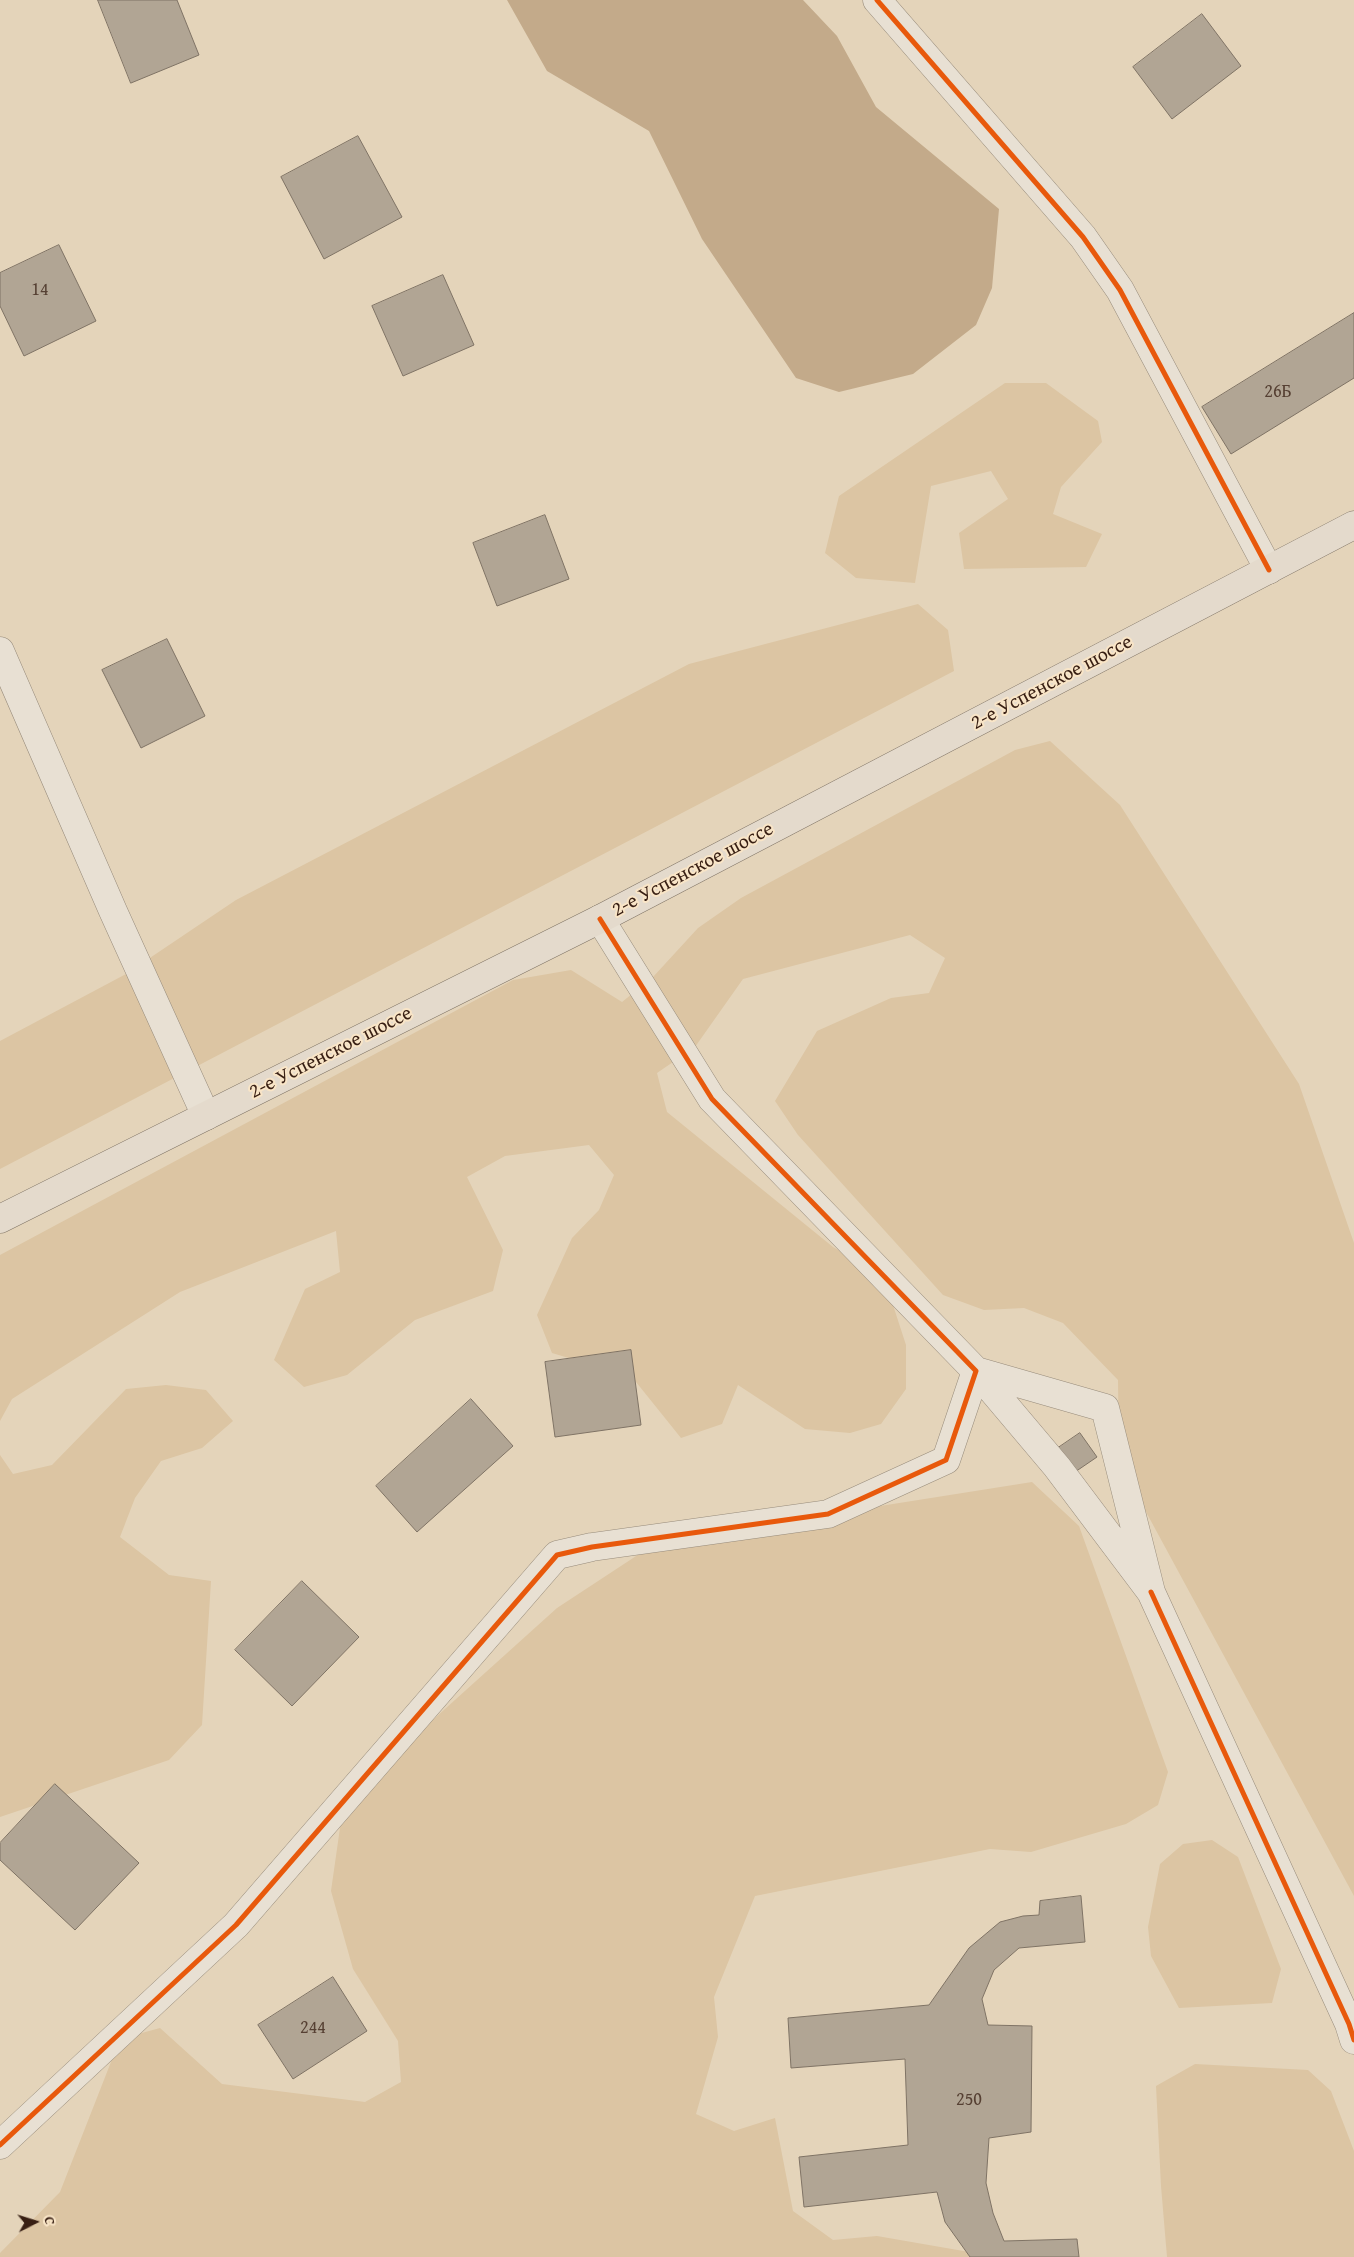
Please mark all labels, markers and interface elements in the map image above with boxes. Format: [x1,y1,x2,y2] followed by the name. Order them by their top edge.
[31,279,49,301] house number: 14
[1264,381,1292,403] house number: 26Б
[967,630,1137,736] street label: 2-е Успенское шоссе
[608,817,778,923] street label: 2-е Успенское шоссе
[246,1002,416,1104] street label: 2-е Успенское шоссе
[300,2017,326,2039] house number: 244
[956,2089,982,2111] house number: 250
[10,2197,60,2247] north arrow
[40,2216,60,2226] text: С

